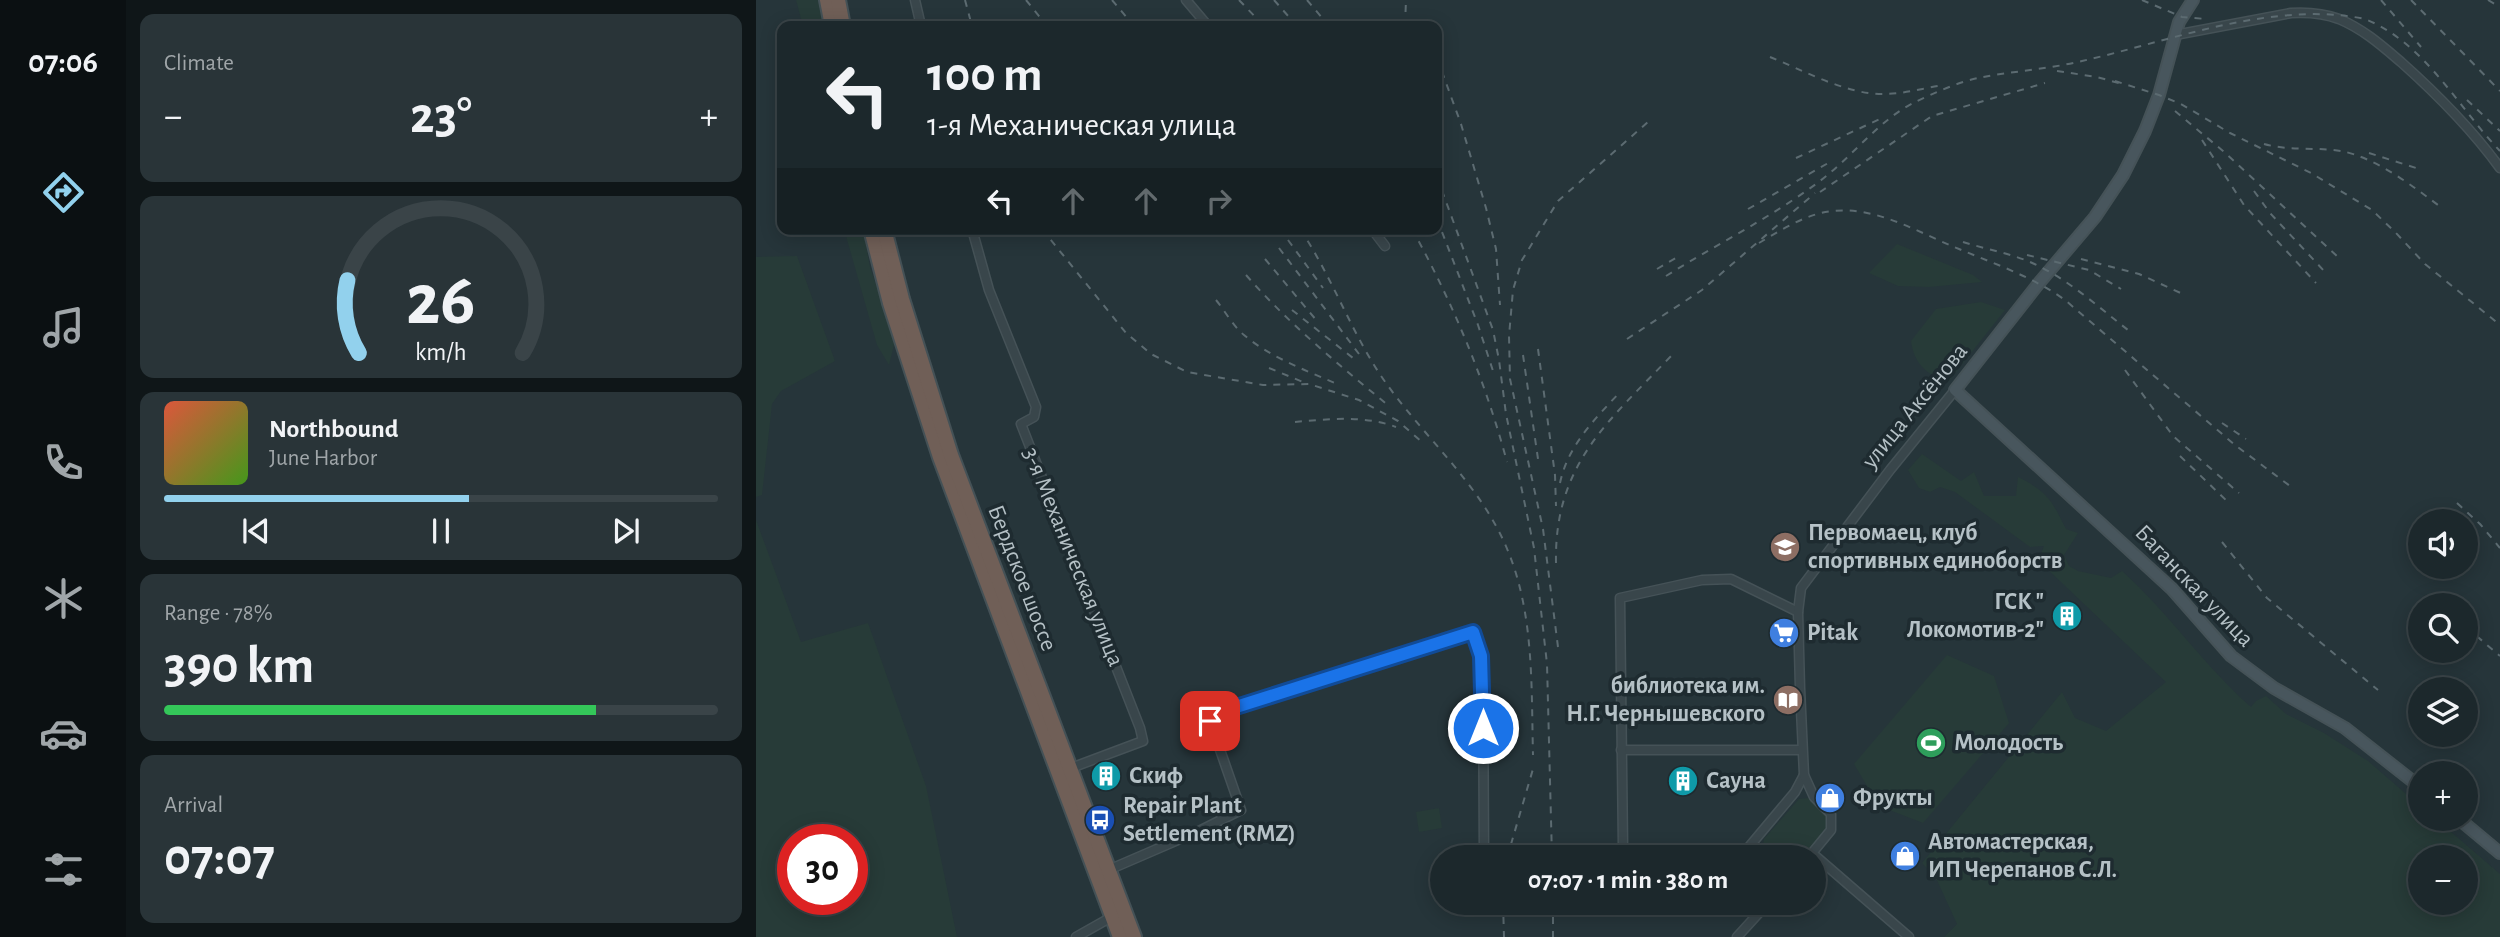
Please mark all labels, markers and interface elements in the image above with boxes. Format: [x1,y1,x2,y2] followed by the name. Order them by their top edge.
[28,46,98,78] text: 07:06
[812,49,903,140] icon: left
[927,51,1043,100] text: 100 m
[164,52,234,75] text: Climate
[410,90,472,142] text: 23°
[164,98,182,136] text: −
[700,98,718,136] text: +
[927,109,1236,141] text: 1-я Механическая улица
[39,168,88,217] icon: directions
[981,182,1019,220] icon: left
[1054,182,1092,220] icon: ahead
[1127,182,1165,220] icon: ahead
[1200,182,1238,220] icon: right
[406,265,476,338] text: 26
[39,303,88,352] icon: music
[1857,339,1972,474] street label: улица Аксёнова
[415,340,467,365] text: km/h
[269,416,398,442] text: Northbound
[39,438,88,487] icon: phone
[1018,444,1128,670] street label: 3-я Механическая улица
[269,447,377,470] text: June Harbor
[983,502,1061,654] street label: Бердское шоссе
[2408,509,2478,915] map controls
[2408,509,2478,579] button: sound
[237,512,275,550] icon: previous
[422,512,460,550] icon: pause
[607,512,645,550] icon: next
[2130,520,2258,652] street label: Баганская улица
[1808,521,2062,573] place label: Первомаец, клуб спортивных единоборств
[1768,530,1802,564] school or university icon: Первомаец, клуб спортивных единоборств
[39,574,88,623] icon: climate
[1907,590,2044,642] place label: ГСК " Локомотив-2"
[2408,593,2478,663] button: search
[2050,599,2084,633] building icon: ГСК " Локомотив-2"
[164,602,273,625] text: Range · 78%
[1767,616,1801,650] supermarket icon: Pitak
[1807,621,1858,645] place label: Pitak
[164,640,314,692] text: 390 km
[1566,674,1765,726] place label: библиотека им. Н.Г. Чернышевского
[2408,677,2478,747] button: layers
[1771,683,1805,717] library icon: библиотека им. Н.Г. Чернышевского
[1180,691,1240,751] pin
[1446,691,1520,765] position arrow
[1191,702,1229,740] icon: arrive
[39,709,88,758] icon: car
[1914,726,1948,760] sports icon: Молодость
[1954,731,2063,755] place label: Молодость
[1089,759,1123,793] building icon: Скиф
[2408,761,2478,831] button: +
[1129,764,1183,788] place label: Скиф
[1666,764,1700,798] building icon: Сауна
[1706,769,1766,793] place label: Сауна
[1813,781,1847,815] shop icon: Фрукты
[1853,786,1933,810] place label: Фрукты
[164,794,223,817] text: Arrival
[1123,794,1296,846] place label: Repair Plant Settlement (RMZ)
[1083,803,1117,837] bus stop icon: Repair Plant Settlement (RMZ)
[777,824,868,915] speed limit sign: 30
[1928,830,2117,882] place label: Автомастерская, ИП Черепанов С.Л.
[164,832,275,884] text: 07:07
[1888,839,1922,873] shop icon: Автомастерская, ИП Черепанов С.Л.
[39,845,88,894] icon: filters
[2408,845,2478,915] button: −
[1528,867,1728,893] text: 07:07 · 1 min · 380 m

